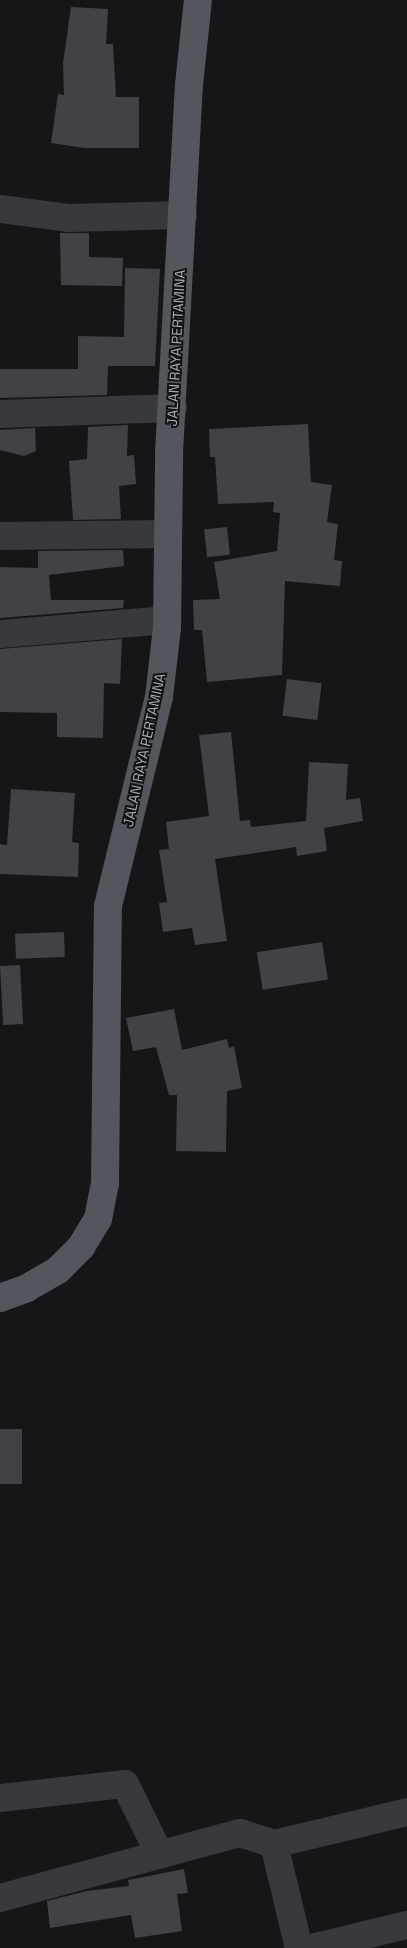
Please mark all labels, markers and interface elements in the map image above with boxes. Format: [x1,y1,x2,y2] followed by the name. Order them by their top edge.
[163,269,189,427] street label: JALAN RAYA PERTAMINA
[119,671,169,829] street label: JALAN RAYA PERTAMINA

